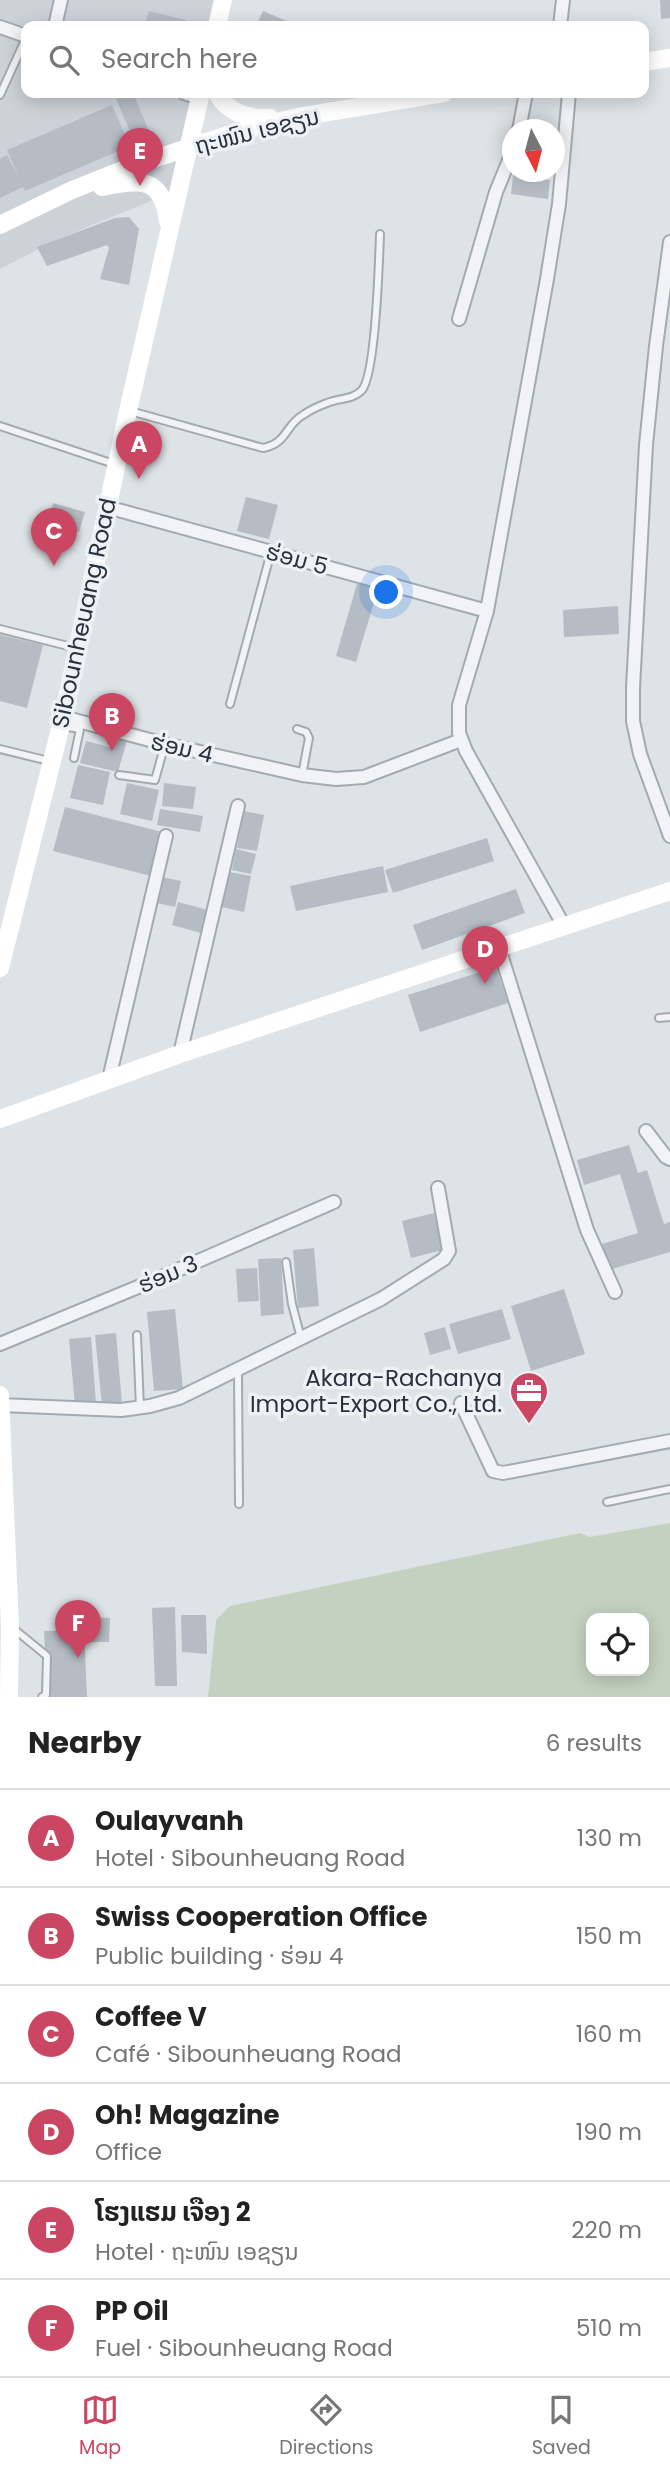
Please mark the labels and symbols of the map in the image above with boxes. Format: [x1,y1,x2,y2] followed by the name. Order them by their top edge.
[191,100,323,162] street label: ຖະໜົນ ເອຊຽນ
[502,119,565,182] north arrow
[117,128,163,186] pin: E
[116,421,162,479] pin: A
[44,495,124,731] street label: Sibounheuang Road
[31,508,77,566] pin: C
[262,535,332,583] street label: ຮ່ອມ 5
[369,575,403,609] your location
[89,693,135,751] pin: B
[148,725,216,771] street label: ຮ່ອມ 4
[462,926,508,984] pin: D
[133,1247,203,1301] street label: ຮ່ອມ 3
[250,1362,502,1420] place label: Akara-Rachanya Import-Export Co., Ltd.
[508,1370,550,1425] office icon: Akara-Rachanya Import-Export Co., Ltd.
[55,1600,101,1658] pin: F

